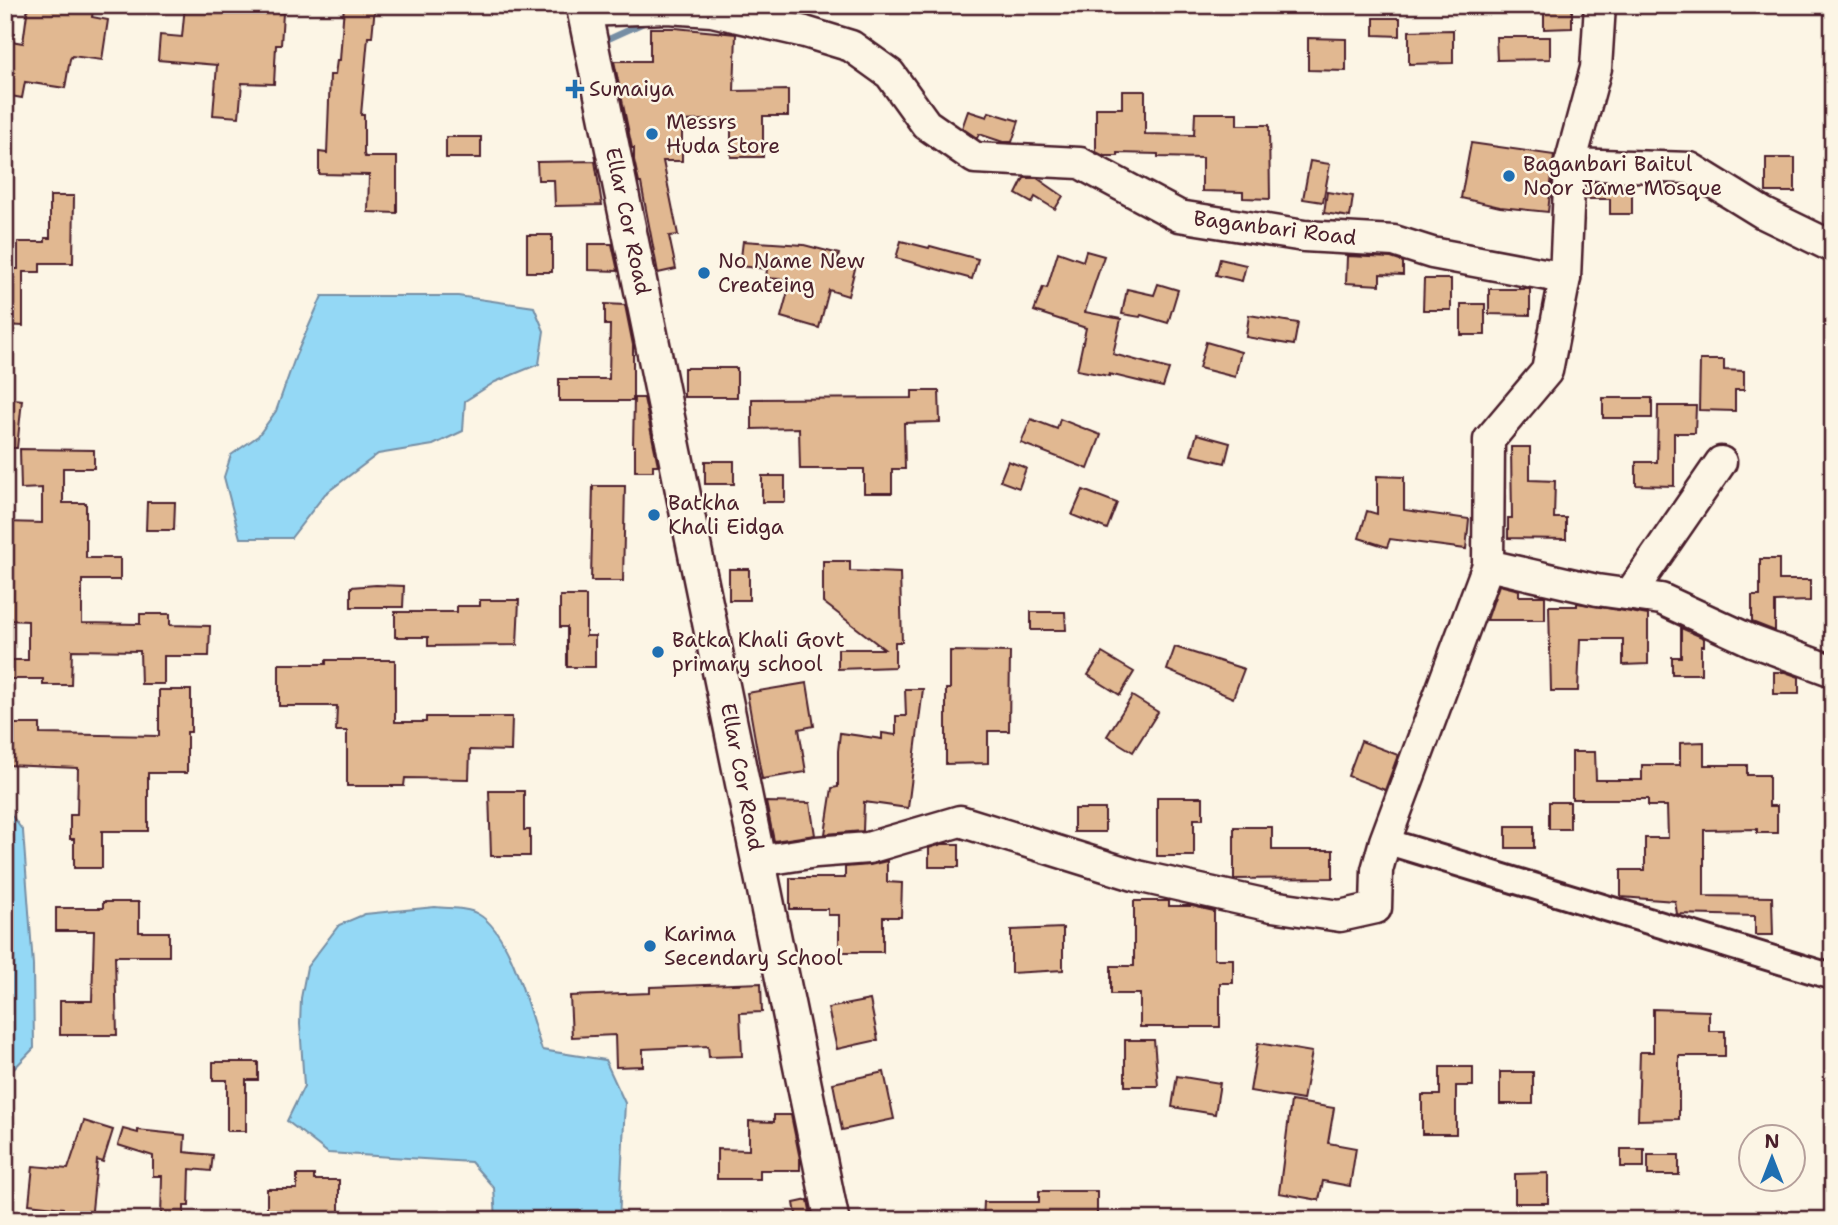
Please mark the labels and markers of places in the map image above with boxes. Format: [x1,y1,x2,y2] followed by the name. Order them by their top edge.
[589,75,674,103] place label: Sumaiya
[567,81,583,97] marker: Sumaiya
[666,108,780,160] place label: Messrs Huda Store
[644,126,660,142] marker: Messrs Huda Store
[1523,150,1722,202] place label: Baganbari Baitul Noor Jame Mosque
[1501,168,1517,184] marker: Baganbari Baitul Noor Jame Mosque
[718,247,865,299] place label: No Name New Createing
[696,265,712,281] marker: No Name New Createing
[668,489,784,541] place label: Batkha Khali Eidga
[646,507,662,523] marker: Batkha Khali Eidga
[672,626,845,678] place label: Batka Khali Govt primary school
[650,644,666,660] marker: Batka Khali Govt primary school
[664,920,843,972] place label: Karima Secendary School
[642,938,658,954] marker: Karima Secendary School

